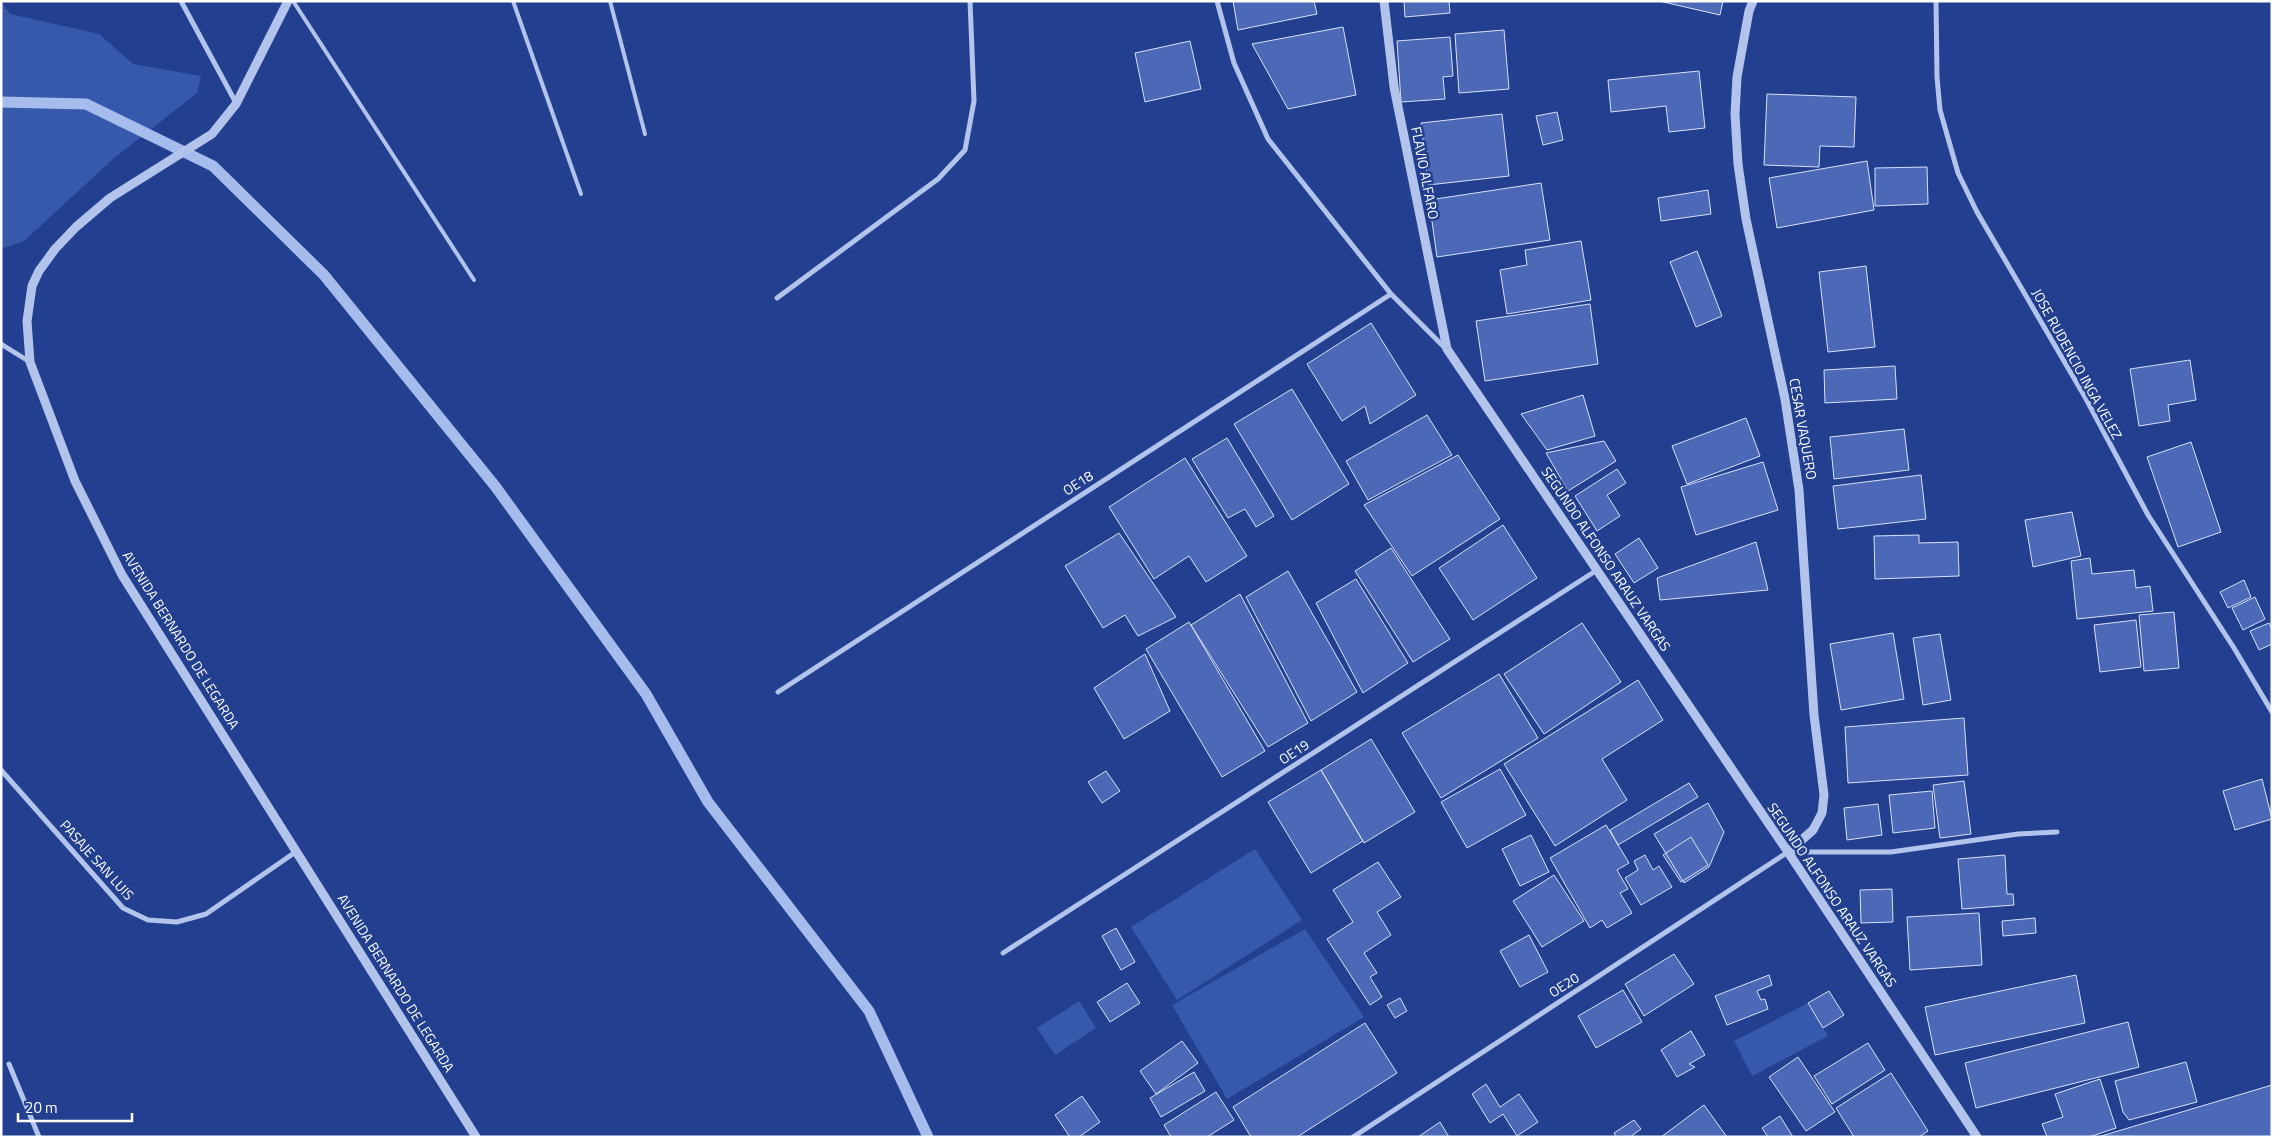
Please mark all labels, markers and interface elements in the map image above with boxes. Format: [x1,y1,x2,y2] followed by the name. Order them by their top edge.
[1406,125,1445,221] street label: FLAVIO ALFARO
[2027,284,2128,443] street label: JOSE RUDENCIO INGA VELEZ
[1784,377,1823,481] street label: CESAR VAQUERO
[1537,462,1676,655] street label: SEGUNDO ALFONSO ARAUZ VARGAS
[1058,465,1097,500] street label: OE18
[118,547,245,734] street label: AVENIDA BERNARDO DE LEGARDA
[1274,734,1313,769] street label: OE19
[1763,798,1902,991] street label: SEGUNDO ALFONSO ARAUZ VARGAS
[56,815,139,904] street label: PASAJE SAN LUIS
[333,890,460,1077] street label: AVENIDA BERNARDO DE LEGARDA
[1544,967,1583,1002] street label: OE20
[18,1090,131,1122] scale bar
[25,1096,58,1119] text: 20 m

